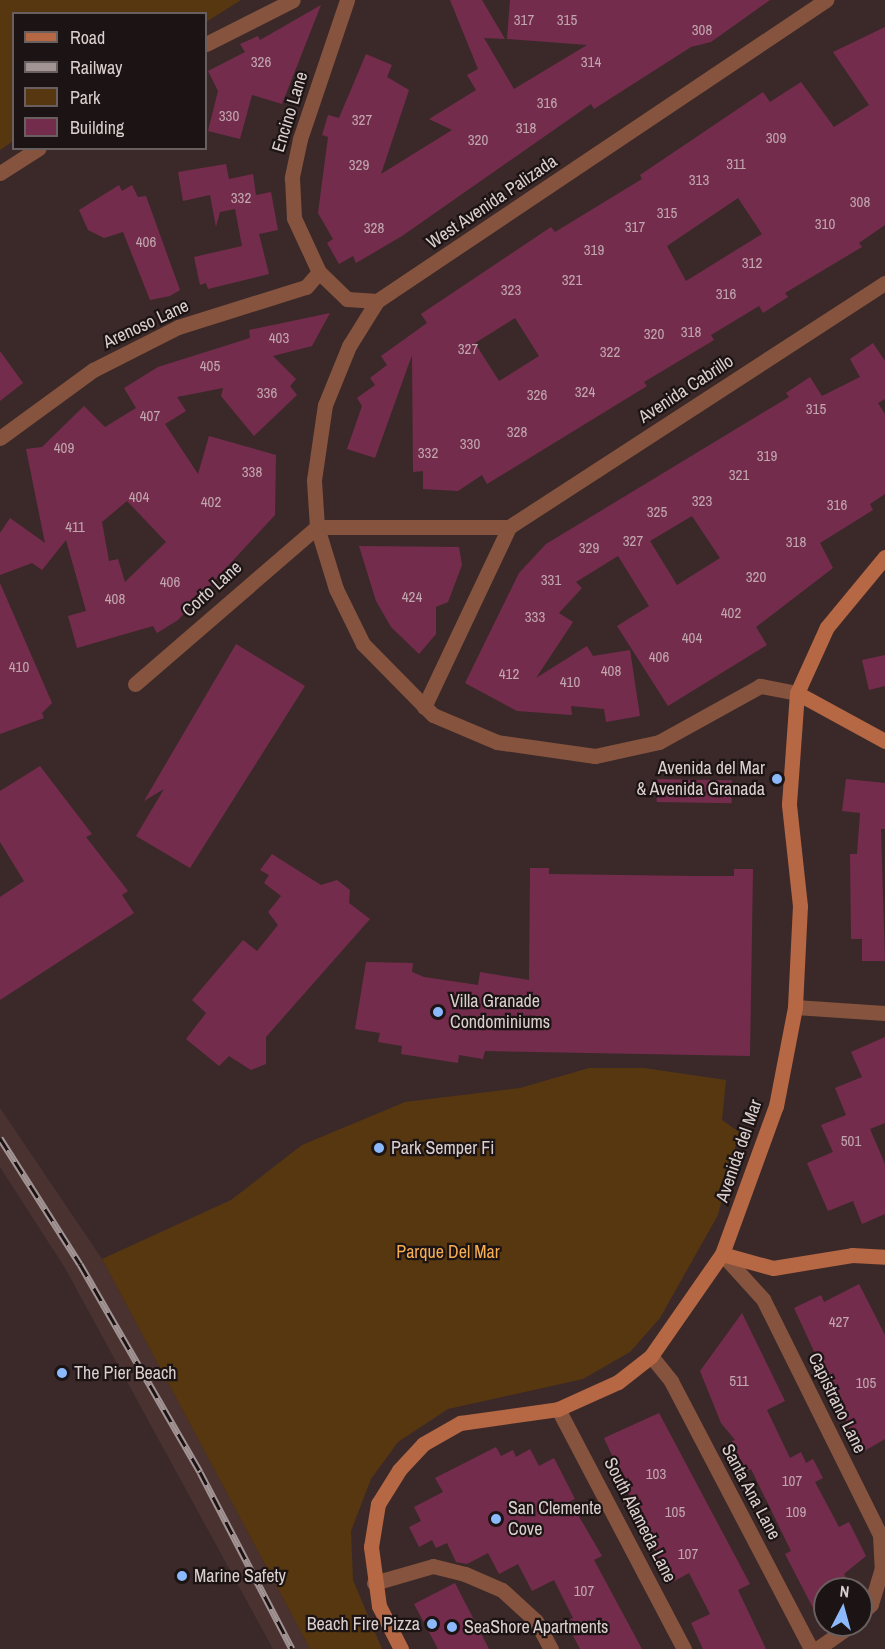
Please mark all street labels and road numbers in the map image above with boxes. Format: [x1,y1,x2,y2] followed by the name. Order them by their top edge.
[268,69,312,155] street label: Encino Lane
[423,150,561,254] street label: West Avenida Palizada
[100,295,192,353] street label: Arenoso Lane
[634,350,738,428] street label: Avenida Cabrillo
[178,557,246,621] street label: Corto Lane
[711,1097,767,1205] street label: Avenida del Mar
[803,1349,871,1457] street label: Capistrano Lane
[717,1440,785,1544] street label: Santa Ana Lane
[599,1454,681,1586] street label: South Alameda Lane

